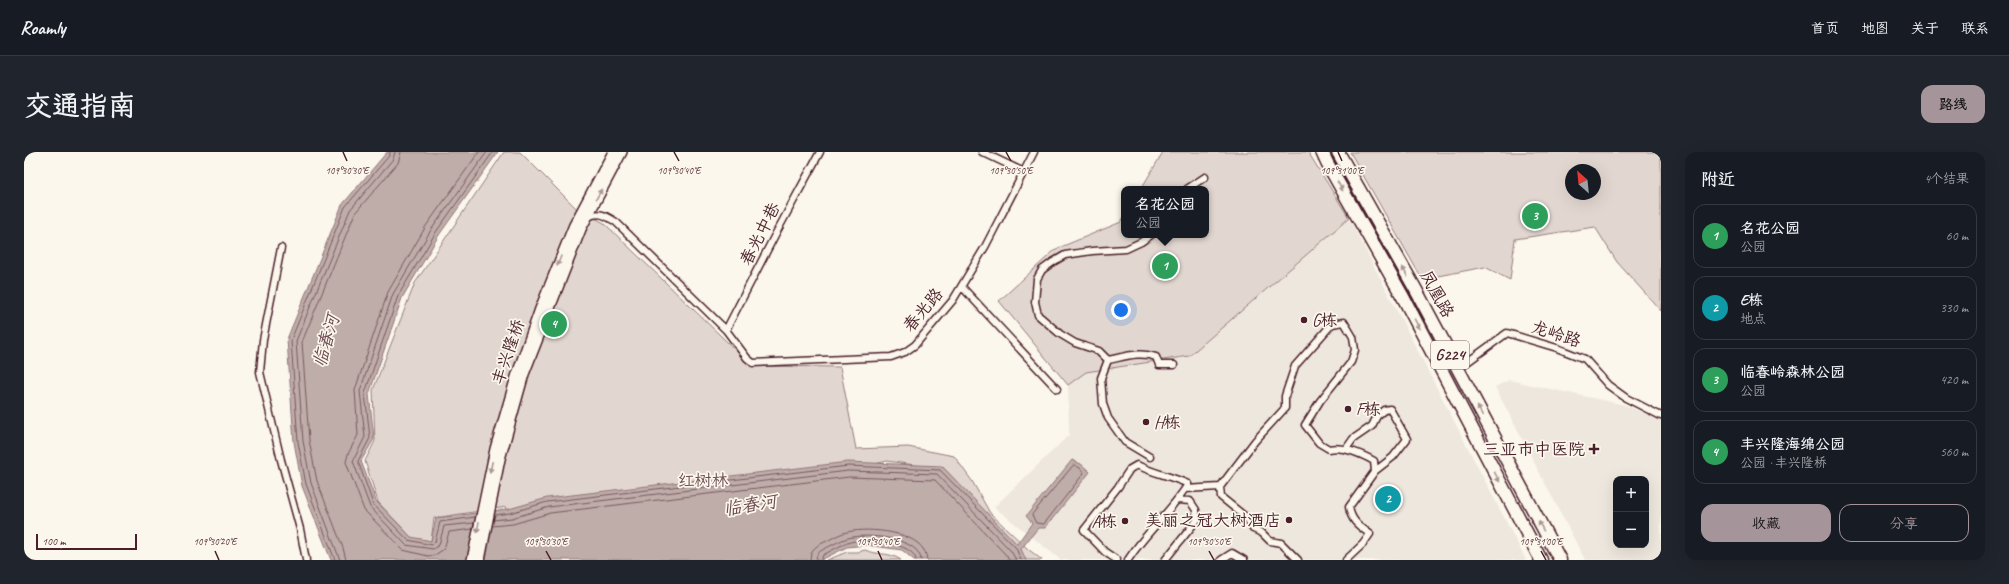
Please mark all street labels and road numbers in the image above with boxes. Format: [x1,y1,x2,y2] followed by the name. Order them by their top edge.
[735,198,785,269] street label: 春光中巷
[1415,267,1459,321] street label: 凤凰路
[899,284,947,336] street label: 春光路
[487,316,529,388] street label: 丰兴隆桥
[1529,316,1583,352] street label: 龙岭路
[1431,341,1469,369] road number: G224

